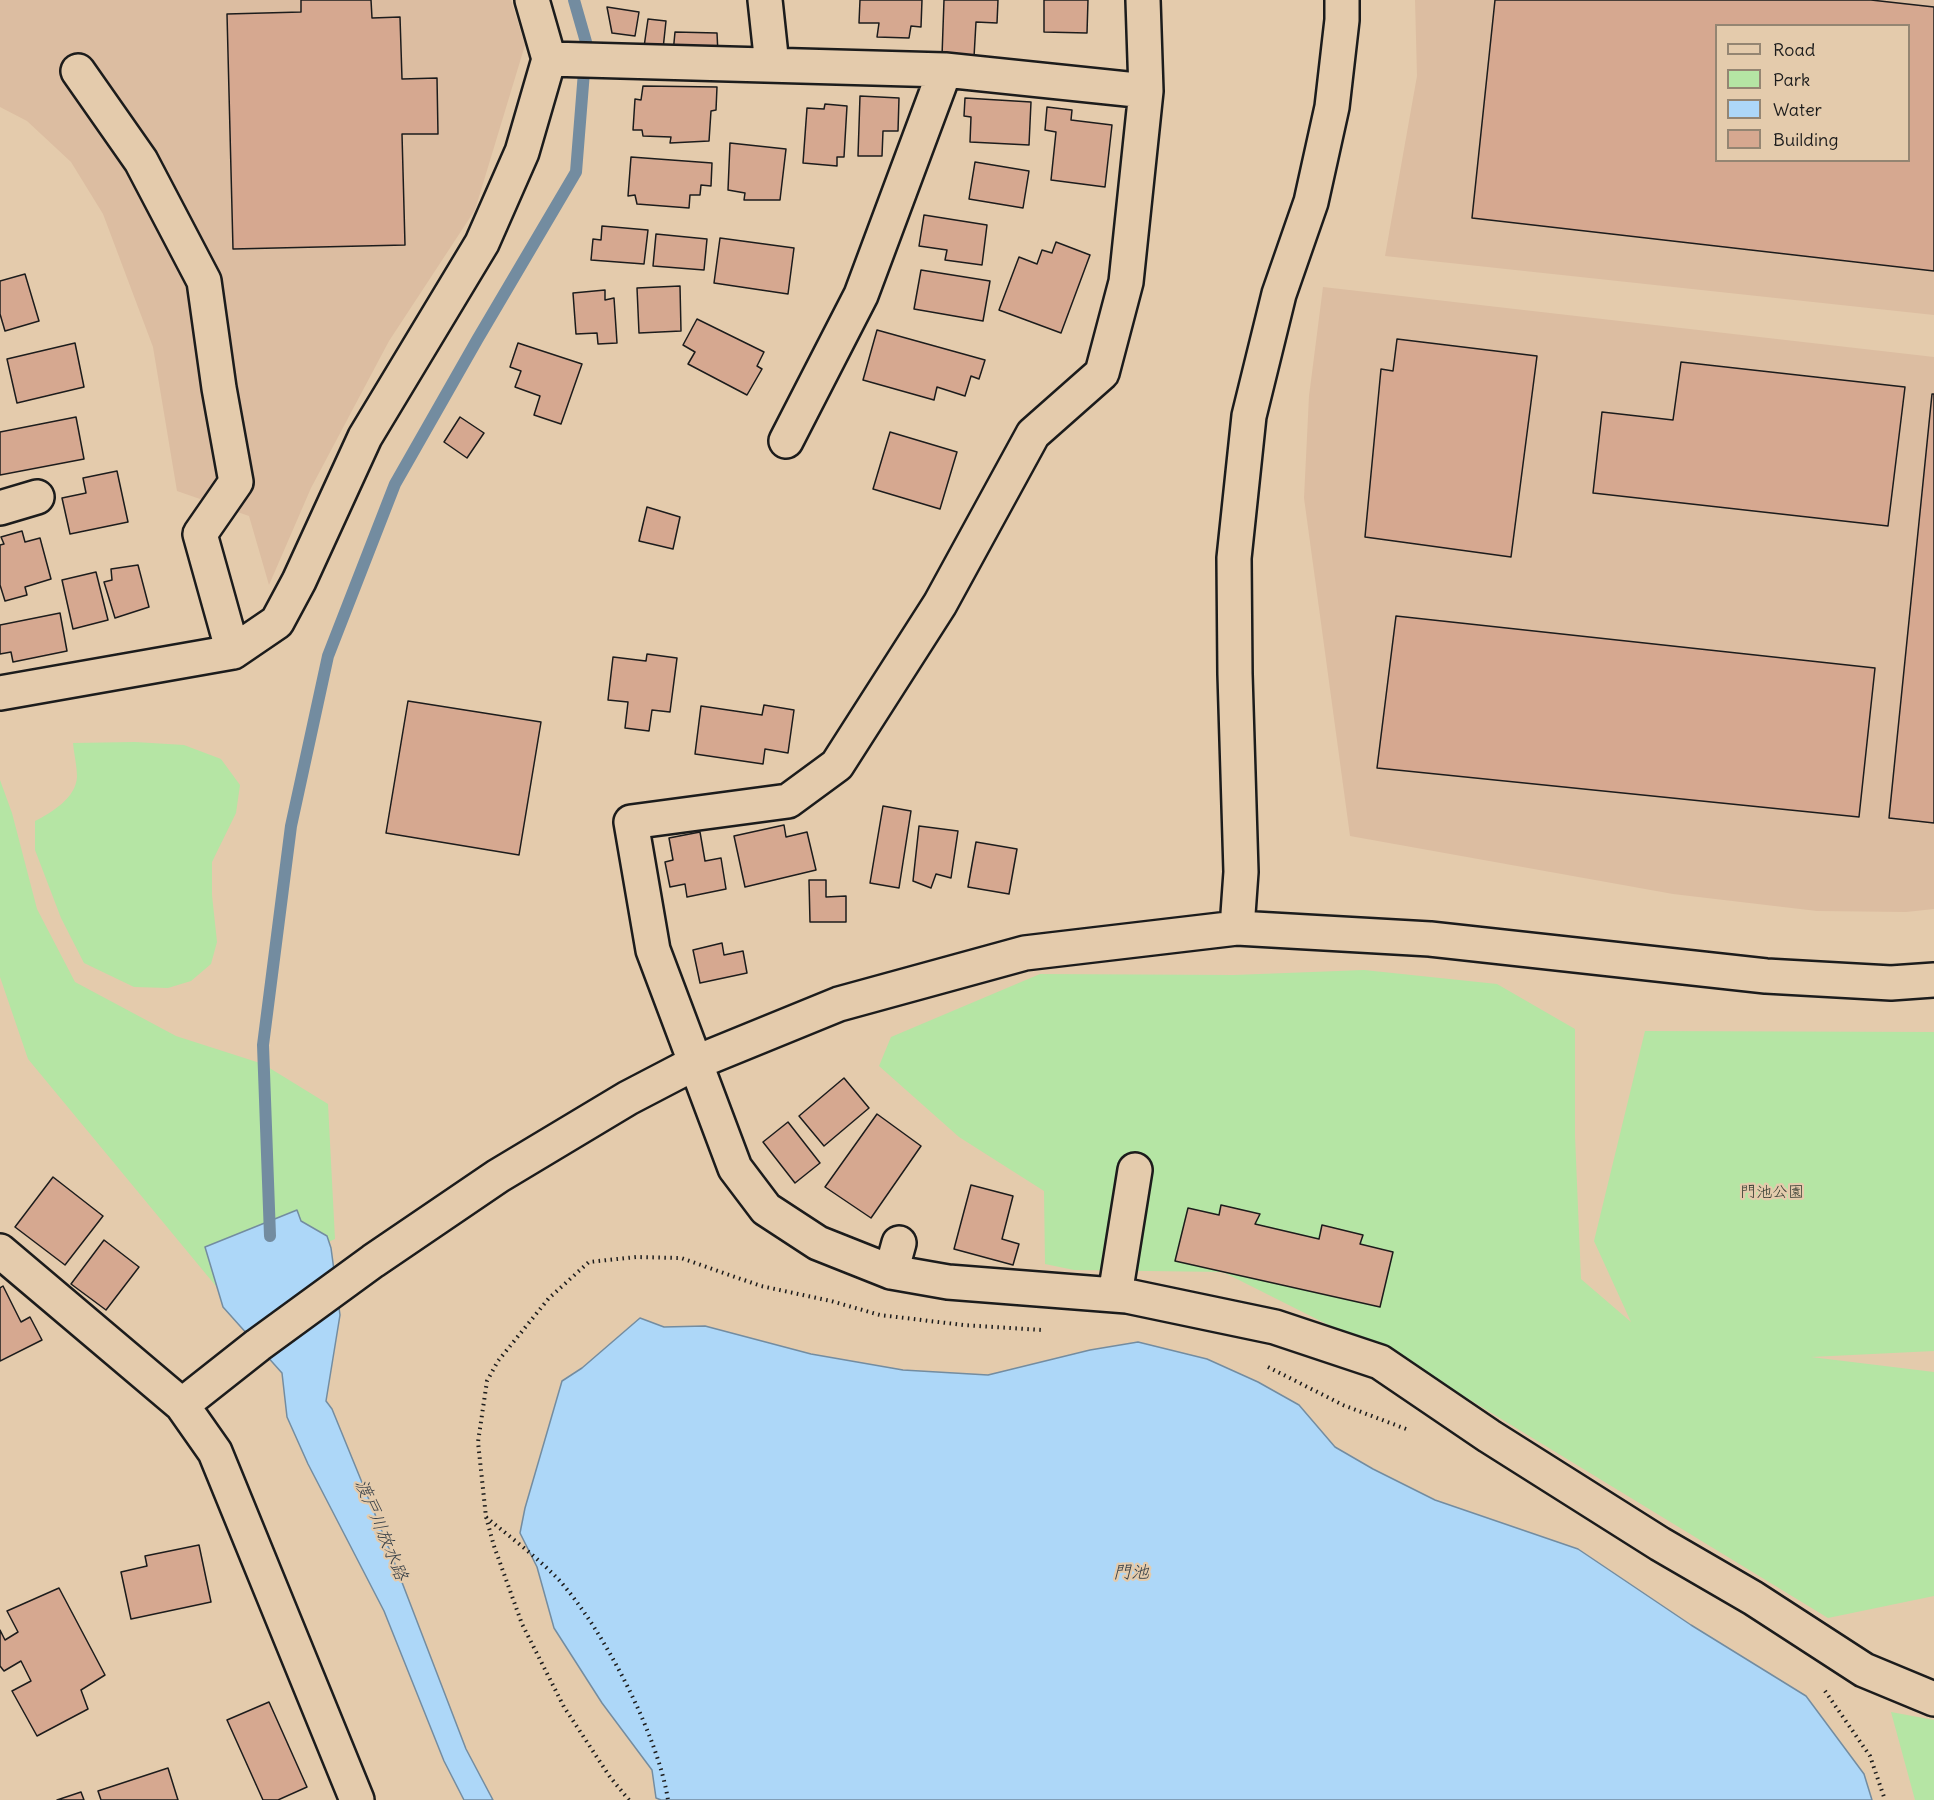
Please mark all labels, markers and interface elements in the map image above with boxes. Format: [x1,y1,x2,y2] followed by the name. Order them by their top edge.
[1715,24,1910,162] legend
[1773,38,1815,61] text: Road
[1773,68,1810,91] text: Park
[1773,98,1822,121] text: Water
[1773,128,1838,151] text: Building
[1740,1182,1804,1202] park label: 門池公園
[350,1476,412,1584] water label: 渡戸川放水路
[1113,1562,1149,1584] water label: 門池

